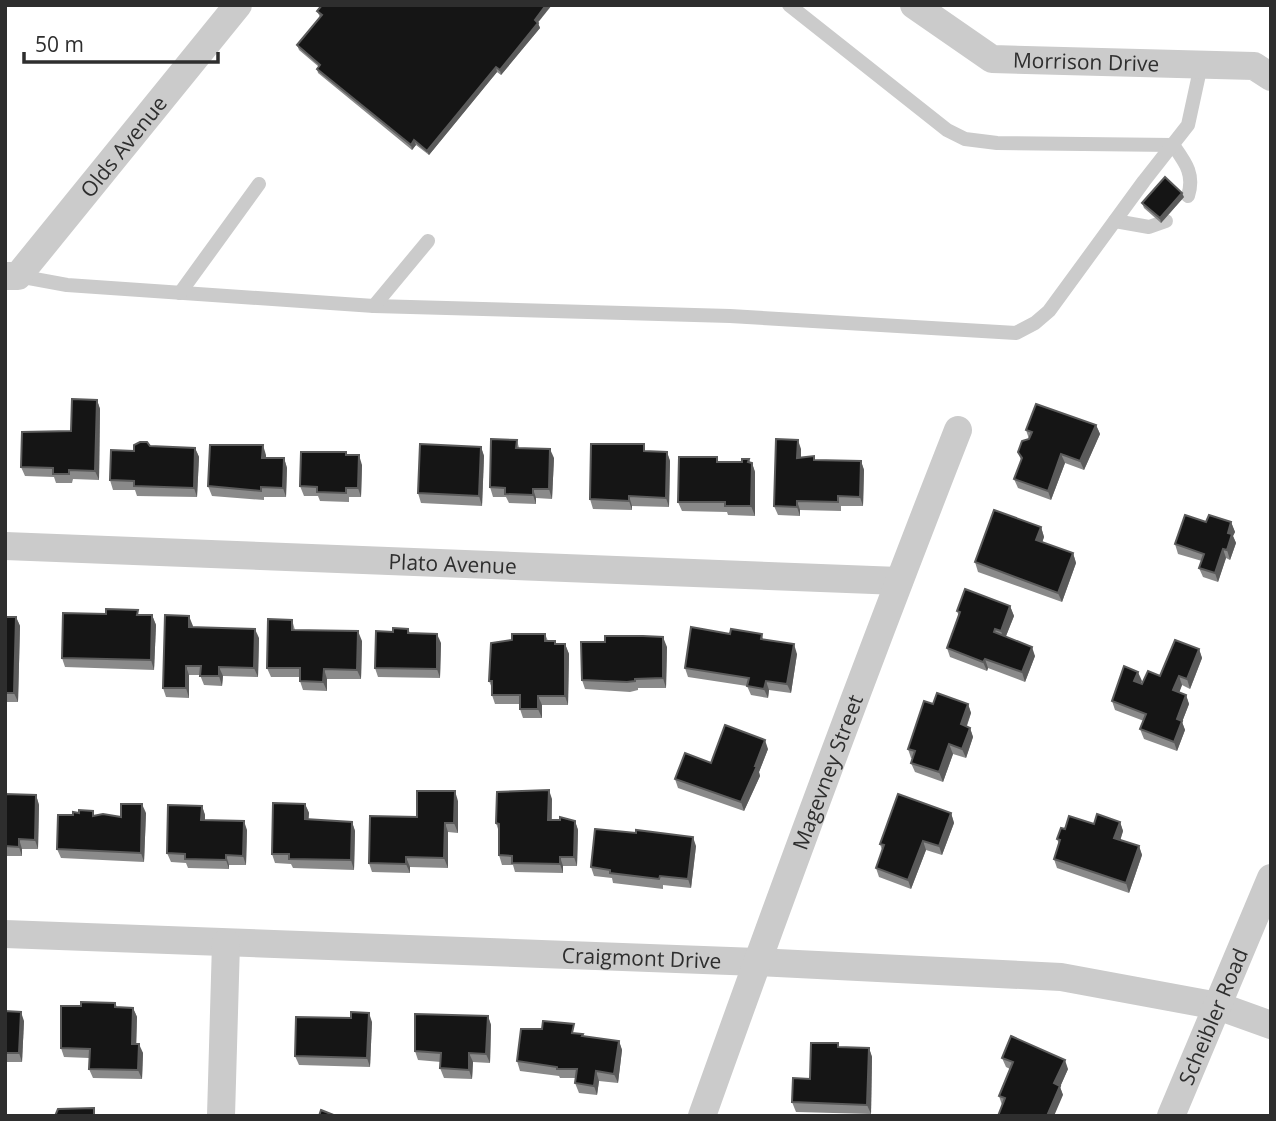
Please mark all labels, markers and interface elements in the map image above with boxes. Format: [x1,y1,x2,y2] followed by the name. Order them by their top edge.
[24,21,219,65] scale bar
[35,30,84,58] text: 50 m
[1013,46,1160,77] street label: Morrison Drive
[74,90,173,203] street label: Olds Avenue
[388,547,517,580] street label: Plato Avenue
[786,691,869,854] street label: Magevney Street
[561,941,722,975] street label: Craigmont Drive
[1172,944,1254,1089] street label: Scheibler Road

